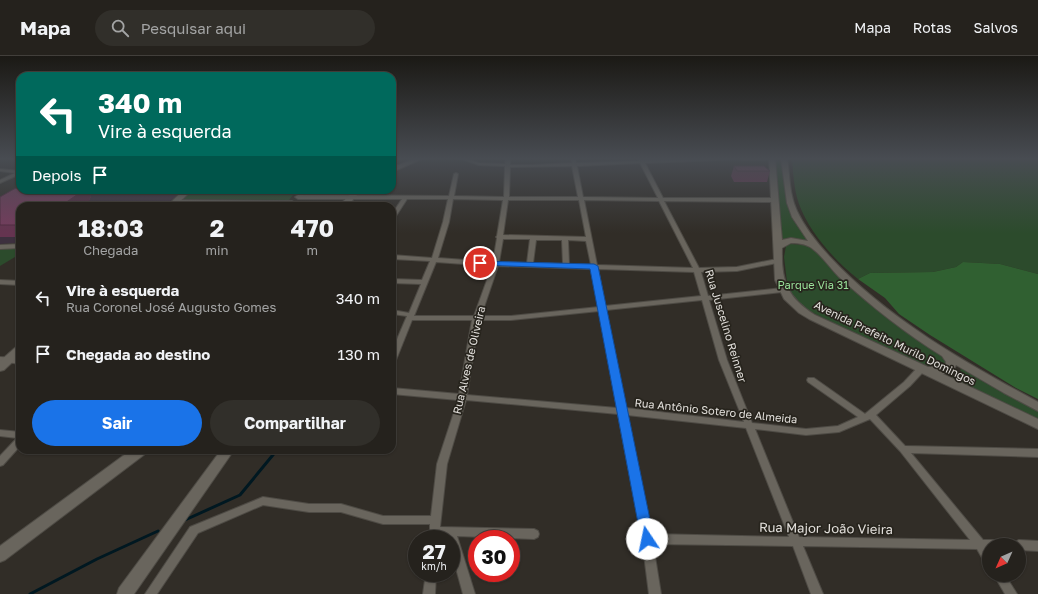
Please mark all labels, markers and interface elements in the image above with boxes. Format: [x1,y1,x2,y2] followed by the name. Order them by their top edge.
[95,10,375,46] search box
[20,16,71,39] text: Mapa
[109,17,131,39] icon: search
[141,19,246,37] text: Pesquisar aqui
[854,19,891,36] text: Mapa
[913,19,952,36] text: Rotas
[974,19,1018,36] text: Salvos
[98,86,182,119] text: 340 m
[32,88,84,140] icon: left
[98,120,232,142] text: Vire à esquerda
[89,164,111,186] icon: arrive
[32,166,81,184] text: Depois
[78,213,144,242] text: 18:03
[210,213,224,242] text: 2
[290,213,334,242] text: 470
[83,242,138,258] text: Chegada
[205,242,228,258] text: min
[306,242,318,258] text: m
[463,246,497,280] pin
[469,252,491,274] icon: arrive
[703,268,750,385] street label: Rua Juscelino Reinner
[777,278,849,291] park label: Parque Via 31
[66,281,179,299] text: Vire à esquerda
[32,287,54,309] icon: left
[336,289,380,307] text: 340 m
[812,298,978,388] street label: Avenida Prefeito Murilo Domingos
[66,299,276,315] text: Rua Coronel José Augusto Gomes
[450,305,487,415] street label: Rua Alves de Oliveira
[32,343,54,365] icon: arrive
[66,345,210,363] text: Chegada ao destino
[338,345,380,363] text: 130 m
[634,395,798,426] street label: Rua Antônio Sotero de Almeida
[32,400,202,446] button: Sair
[210,400,380,446] button: Compartilhar
[626,518,668,560] position arrow
[759,519,893,537] street label: Rua Major João Vieira
[468,530,520,582] speed limit sign: 30
[982,538,1026,582] north arrow
[982,538,1026,582] map controls
[422,539,446,563] text: 27
[421,560,447,572] text: km/h

